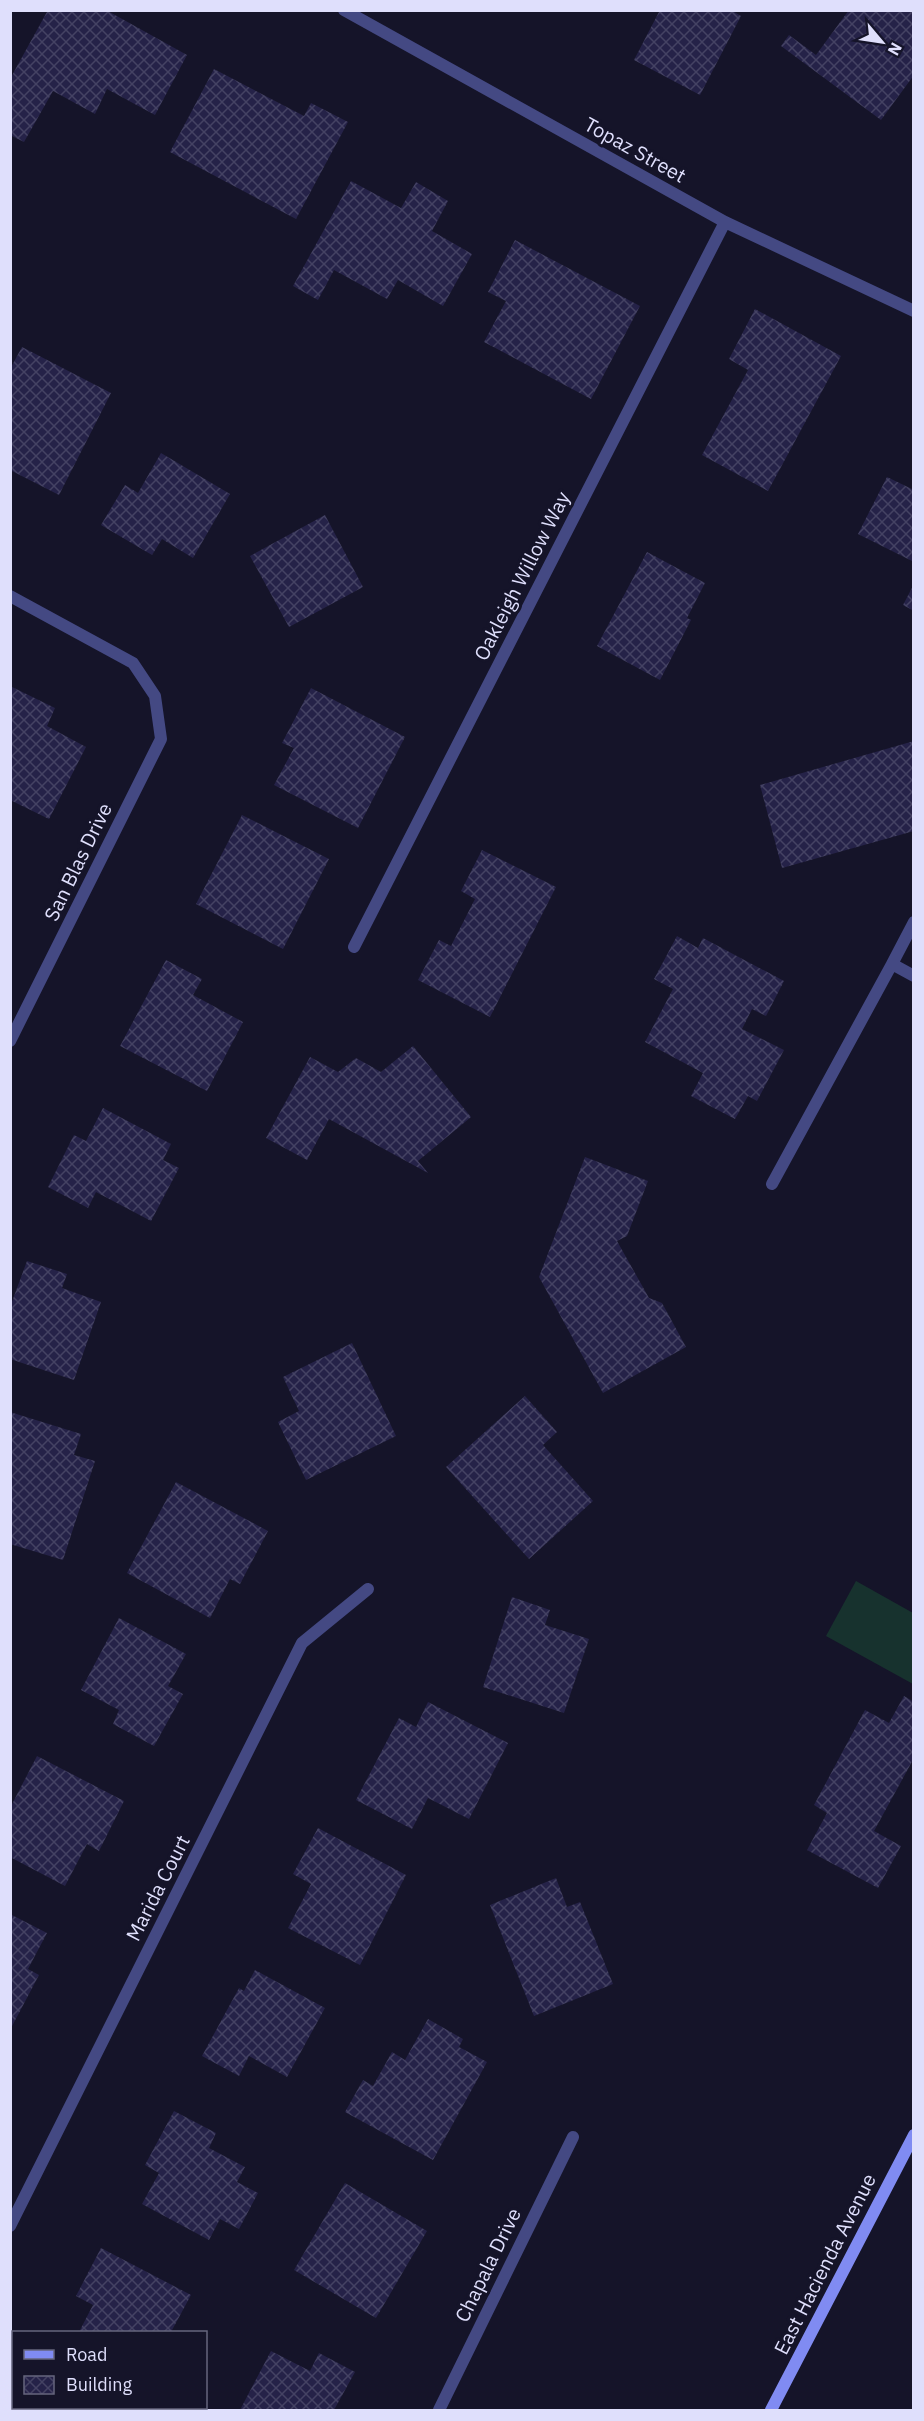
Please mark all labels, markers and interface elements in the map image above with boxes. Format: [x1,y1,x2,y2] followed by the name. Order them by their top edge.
[852,12,912,72] north arrow
[884,39,907,59] text: N
[580,110,691,189] street label: Topaz Street
[467,487,576,665] street label: Oakleigh Willow Way
[37,798,118,925] street label: San Blas Drive
[119,1830,196,1945] street label: Marida Court
[767,2169,882,2359] street label: East Hacienda Avenue
[448,2203,527,2326] street label: Chapala Drive
[12,2331,207,2409] legend
[66,2343,107,2366] text: Road
[66,2373,133,2396] text: Building

